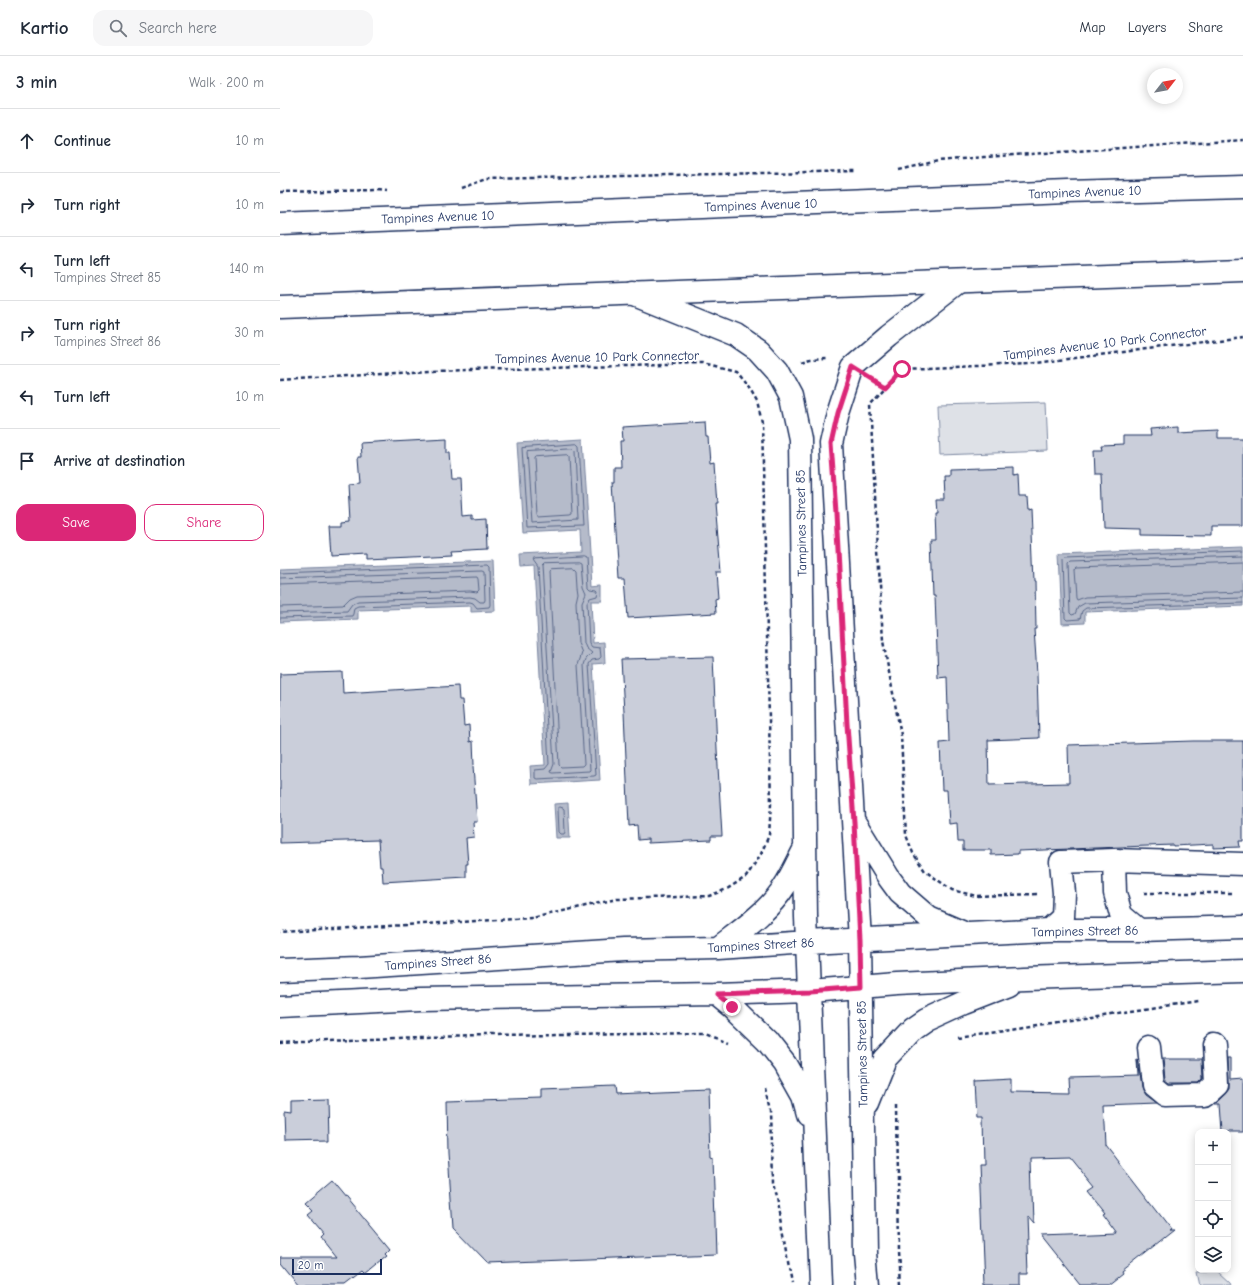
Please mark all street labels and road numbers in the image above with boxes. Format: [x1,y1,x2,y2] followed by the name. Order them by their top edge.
[1028,183,1142,201] street label: Tampines Avenue 10
[704,196,818,214] street label: Tampines Avenue 10
[381,208,495,226] street label: Tampines Avenue 10
[1003,323,1208,363] street label: Tampines Avenue 10 Park Connector
[495,348,700,366] street label: Tampines Avenue 10 Park Connector
[793,469,809,577] street label: Tampines Street 85
[1031,923,1139,939] street label: Tampines Street 86
[707,935,815,955] street label: Tampines Street 86
[384,951,492,973] street label: Tampines Street 86
[854,1000,870,1108] street label: Tampines Street 85

